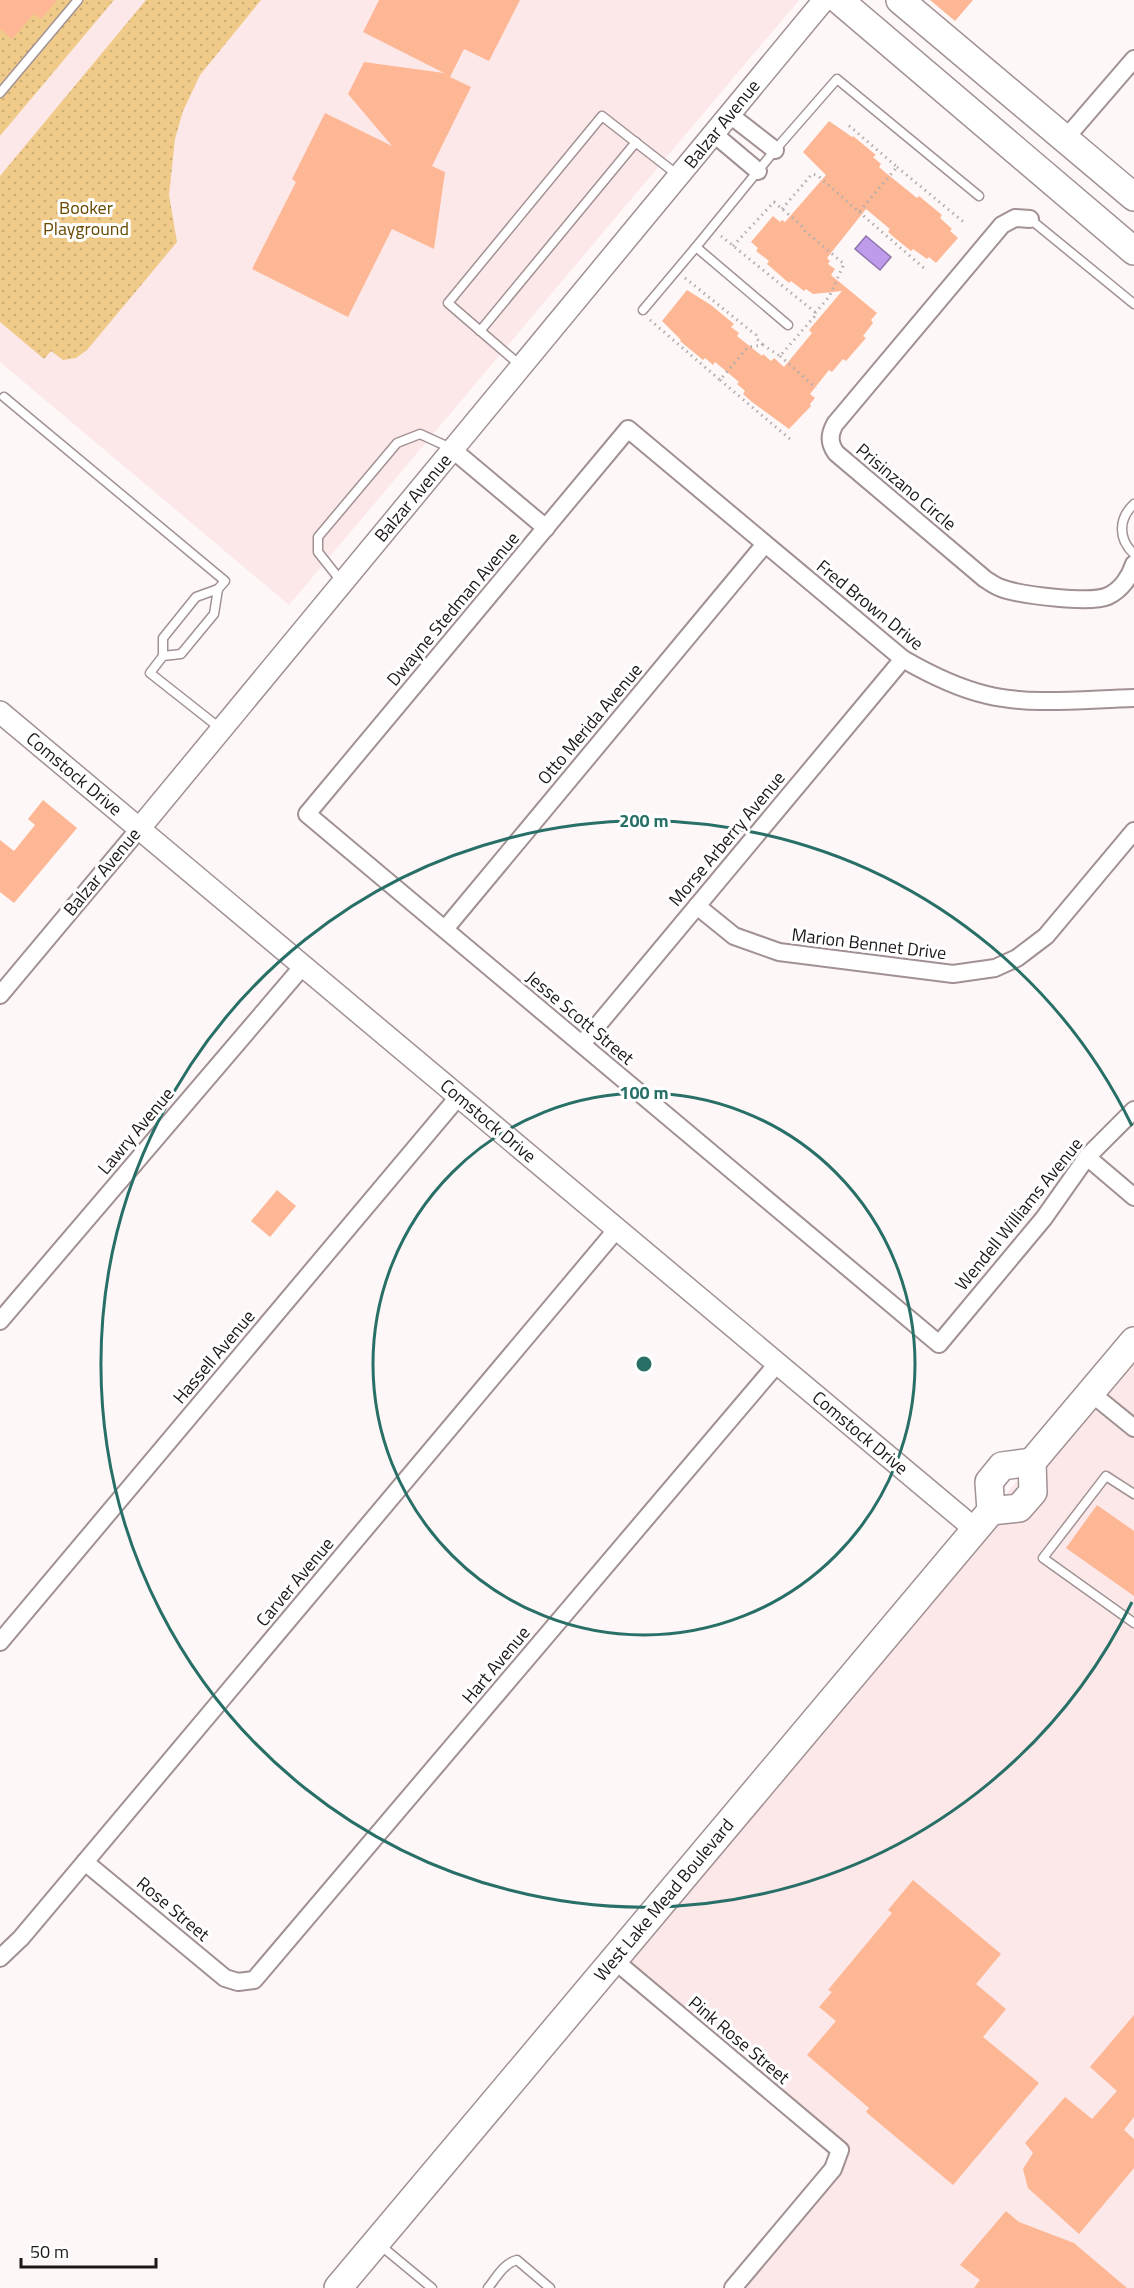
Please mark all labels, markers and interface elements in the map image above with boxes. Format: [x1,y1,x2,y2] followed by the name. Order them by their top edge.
[677,73,766,174] street label: Balzar Avenue
[43,194,129,242] park label: Booker Playground
[850,436,963,537] street label: Prisinzano Circle
[368,448,458,548] street label: Balzar Avenue
[380,526,525,692] street label: Dwayne Stedman Avenue
[811,553,930,656] street label: Fred Brown Drive
[531,657,649,790] street label: Otto Merida Avenue
[20,725,128,822] street label: Comstock Drive
[662,765,791,912] street label: Morse Arberry Avenue
[619,807,669,834] text: 200 m
[57,822,147,922] street label: Balzar Avenue
[790,921,948,966] street label: Marion Bennet Drive
[520,964,641,1071] street label: Jesse Scott Street
[434,1072,542,1169] street label: Comstock Drive
[619,1079,669,1106] text: 100 m
[91,1081,180,1180] street label: Lawry Avenue
[948,1131,1089,1296] street label: Wendell Williams Avenue
[166,1304,261,1410] street label: Hassell Avenue
[634,1354,654,1374] centre of rings
[806,1384,914,1481] street label: Comstock Drive
[249,1531,340,1632] street label: Carver Avenue
[455,1620,536,1709] street label: Hart Avenue
[587,1812,740,1987] street label: West Lake Mead Boulevard
[131,1870,216,1948] street label: Rose Street
[683,1989,796,2091] street label: Pink Rose Street
[21,2231,156,2269] scale bar
[30,2238,69,2265] text: 50 m

